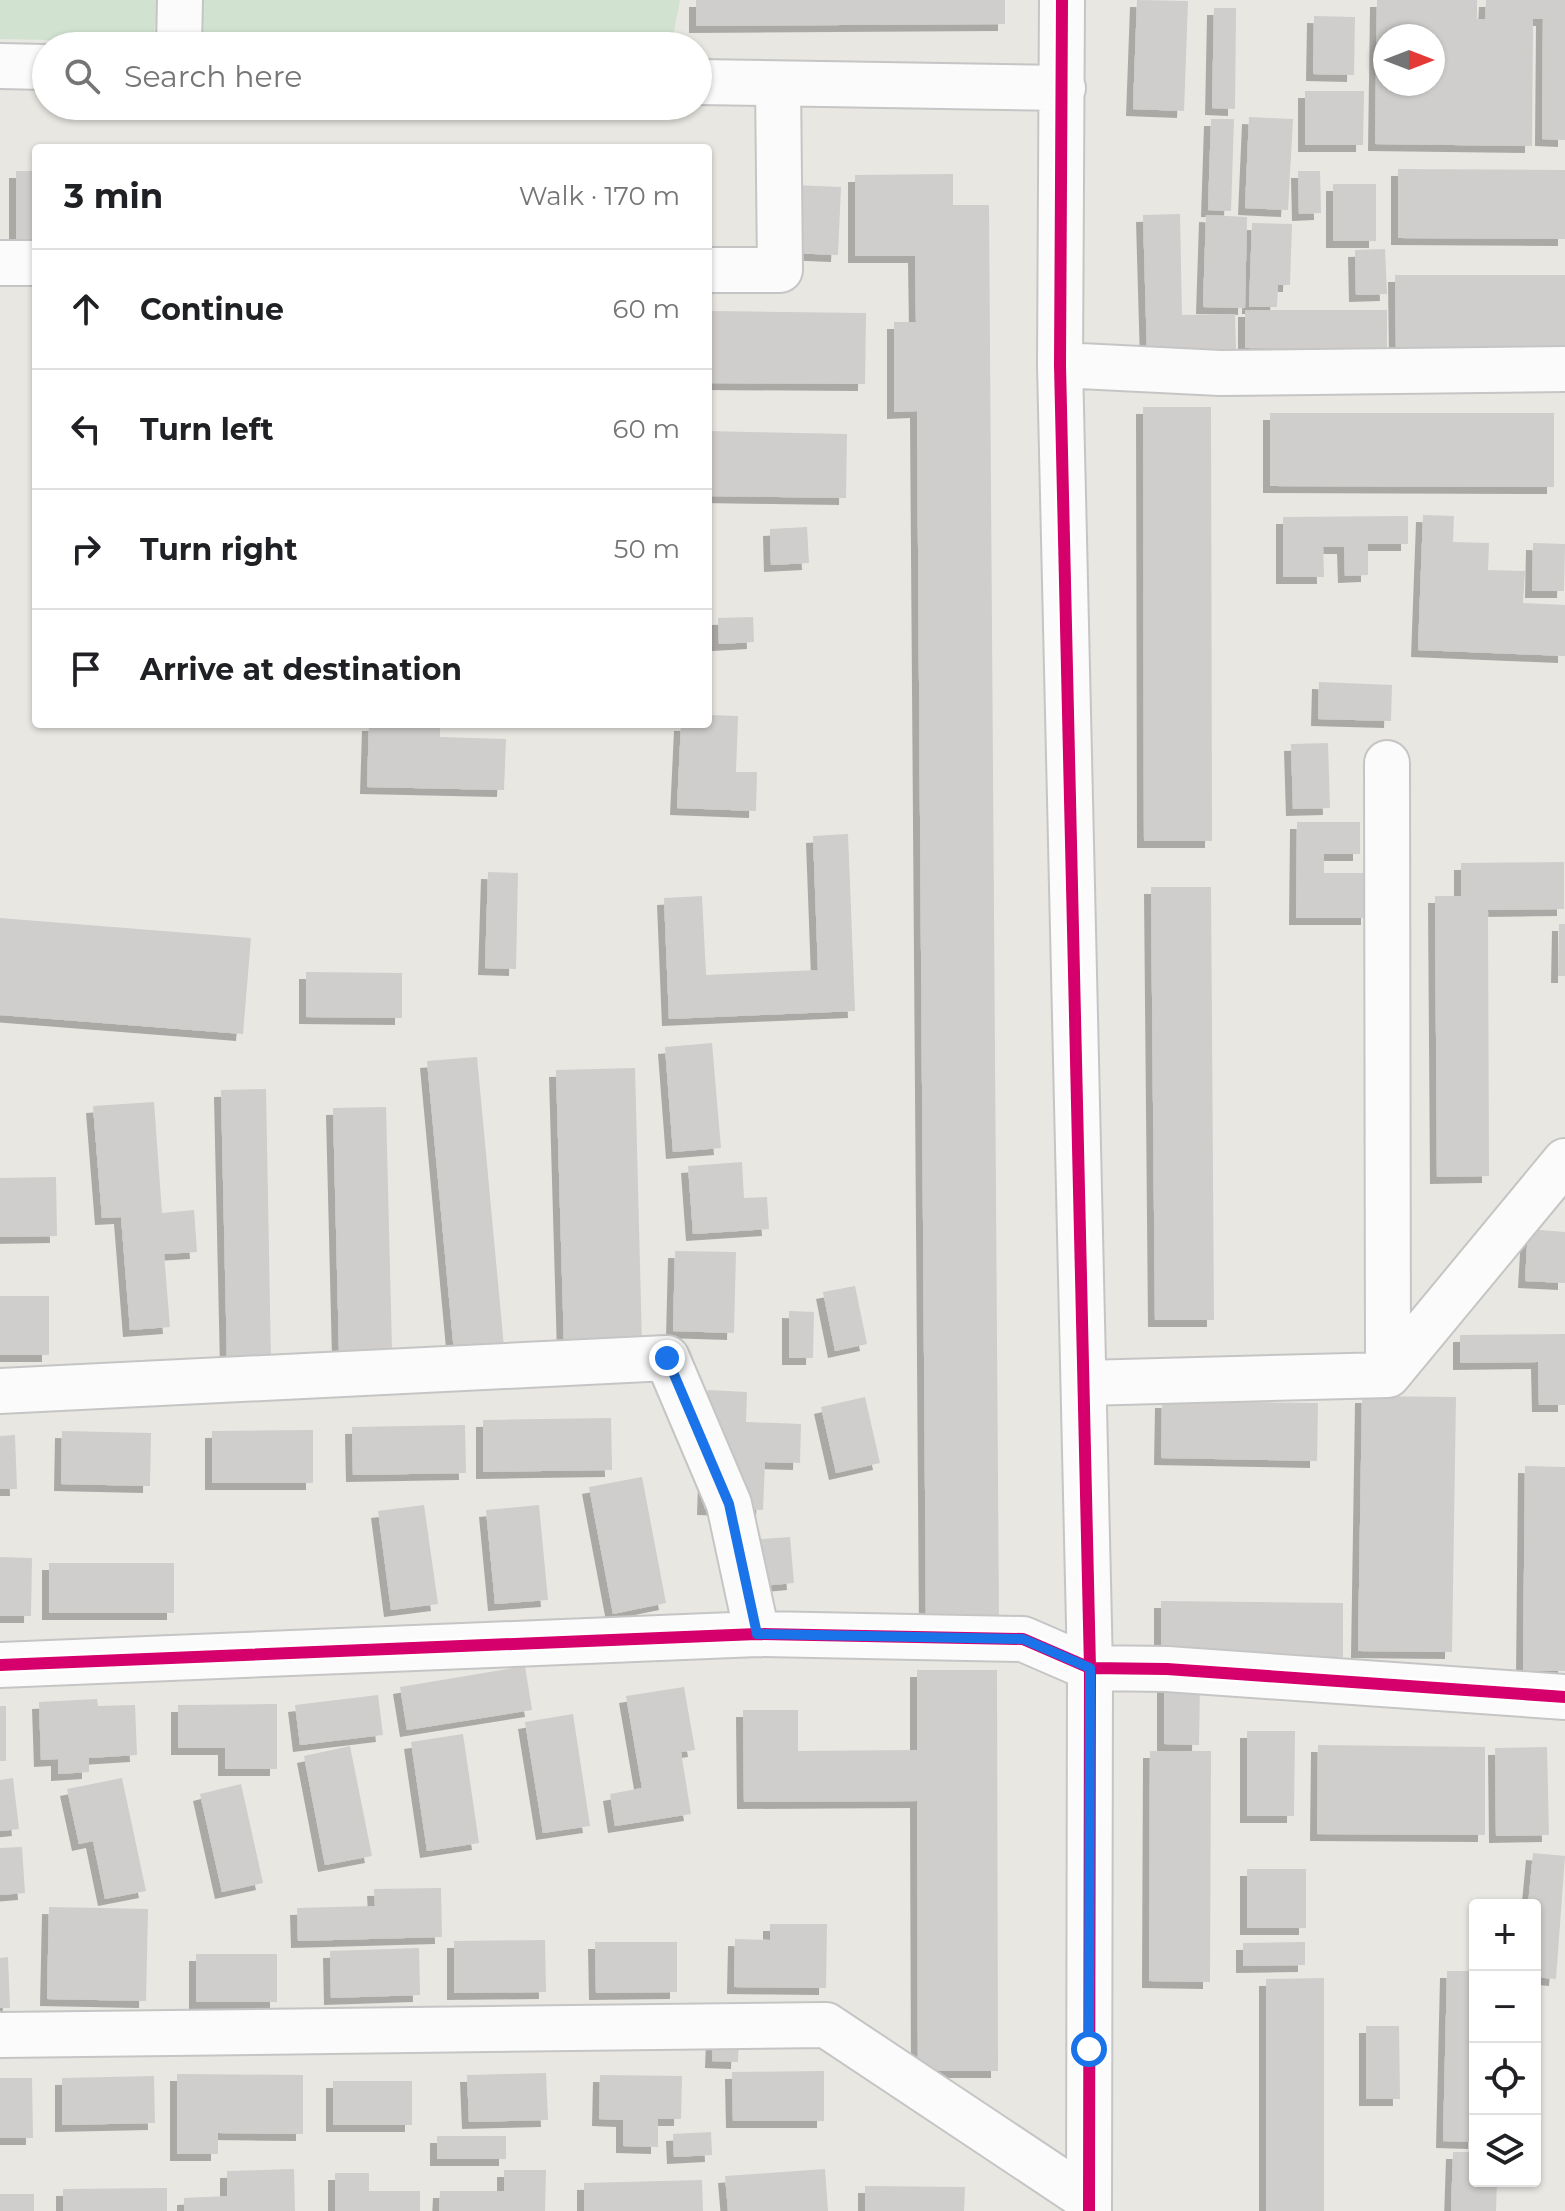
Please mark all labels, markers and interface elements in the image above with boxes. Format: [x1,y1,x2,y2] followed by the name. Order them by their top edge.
[1373,24,1445,96] north arrow
[32,32,712,120] search box
[60,54,104,98] icon: search
[124,58,302,95] text: Search here
[64,175,163,217] text: 3 min
[519,180,680,212] text: Walk · 170 m
[64,287,108,331] icon: ahead
[140,291,284,328] text: Continue
[613,293,680,325] text: 60 m
[64,407,108,451] icon: left
[140,411,273,448] text: Turn left
[613,413,680,445] text: 60 m
[64,527,108,571] icon: right
[140,531,297,568] text: Turn right
[614,533,680,565] text: 50 m
[64,647,108,691] icon: arrive
[140,651,462,688] text: Arrive at destination
[649,1340,685,1376] route end
[1469,1899,1541,2187] map controls
[1469,1899,1541,1971] button: +
[1469,1971,1541,2043] button: −
[1071,2031,1107,2067] route start
[1469,2043,1541,2115] button: locate
[1469,2115,1541,2187] button: layers

